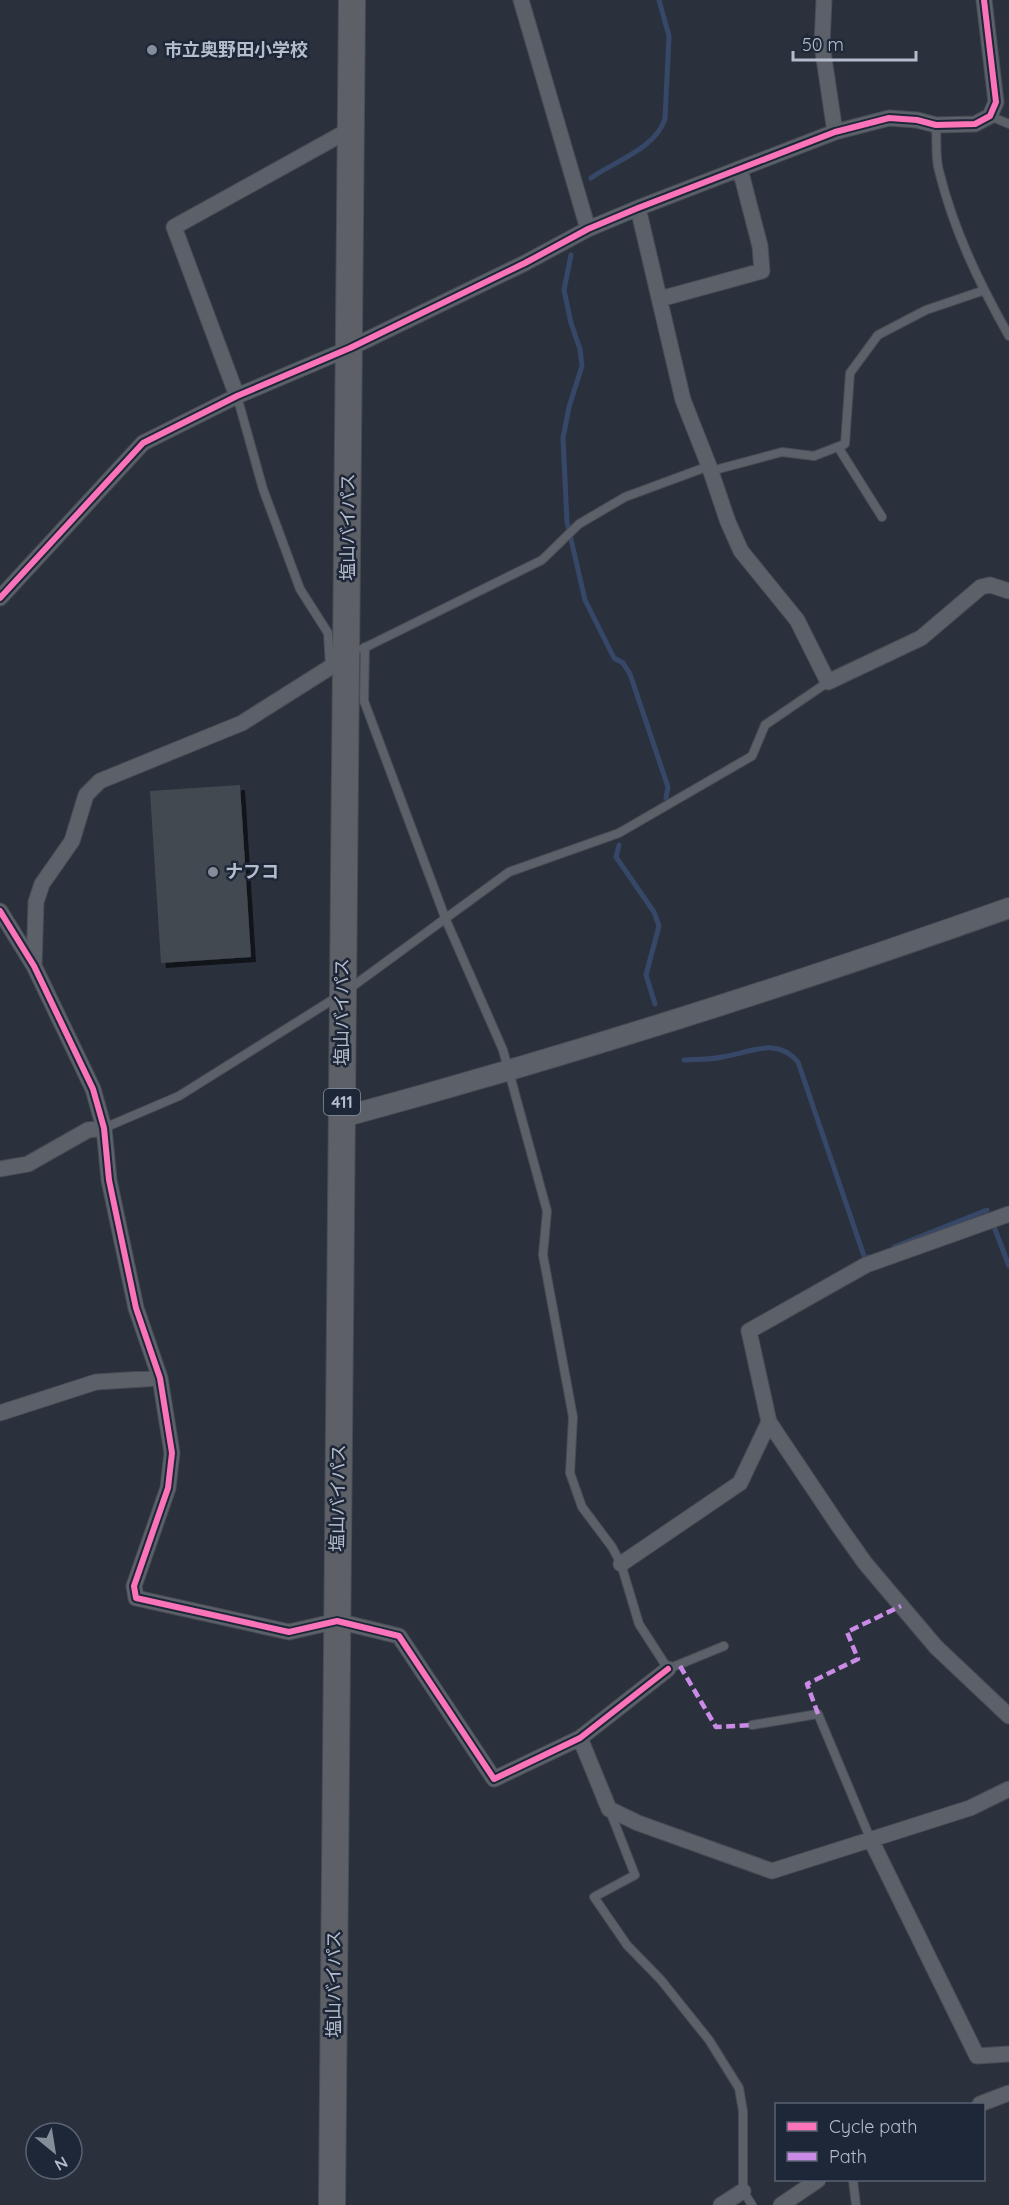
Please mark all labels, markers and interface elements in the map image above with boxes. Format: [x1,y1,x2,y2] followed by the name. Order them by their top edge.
[793,24,916,62] scale bar
[802,33,844,56] text: 50 m
[164,38,308,61] place label: 市立奥野田小学校
[145,43,159,57] marker: 市立奥野田小学校
[336,473,359,581] street label: 塩山バイパス
[225,860,279,883] place label: ナフコ
[206,865,220,879] marker: ナフコ
[330,958,353,1066] street label: 塩山バイパス
[324,1089,360,1115] road number: 411
[325,1444,350,1552] street label: 塩山バイパス
[322,1930,345,2038] street label: 塩山バイパス
[775,2103,985,2181] legend
[829,2115,917,2138] text: Cycle path
[24,2121,84,2181] north arrow
[829,2145,867,2168] text: Path
[51,2152,72,2176] text: N

